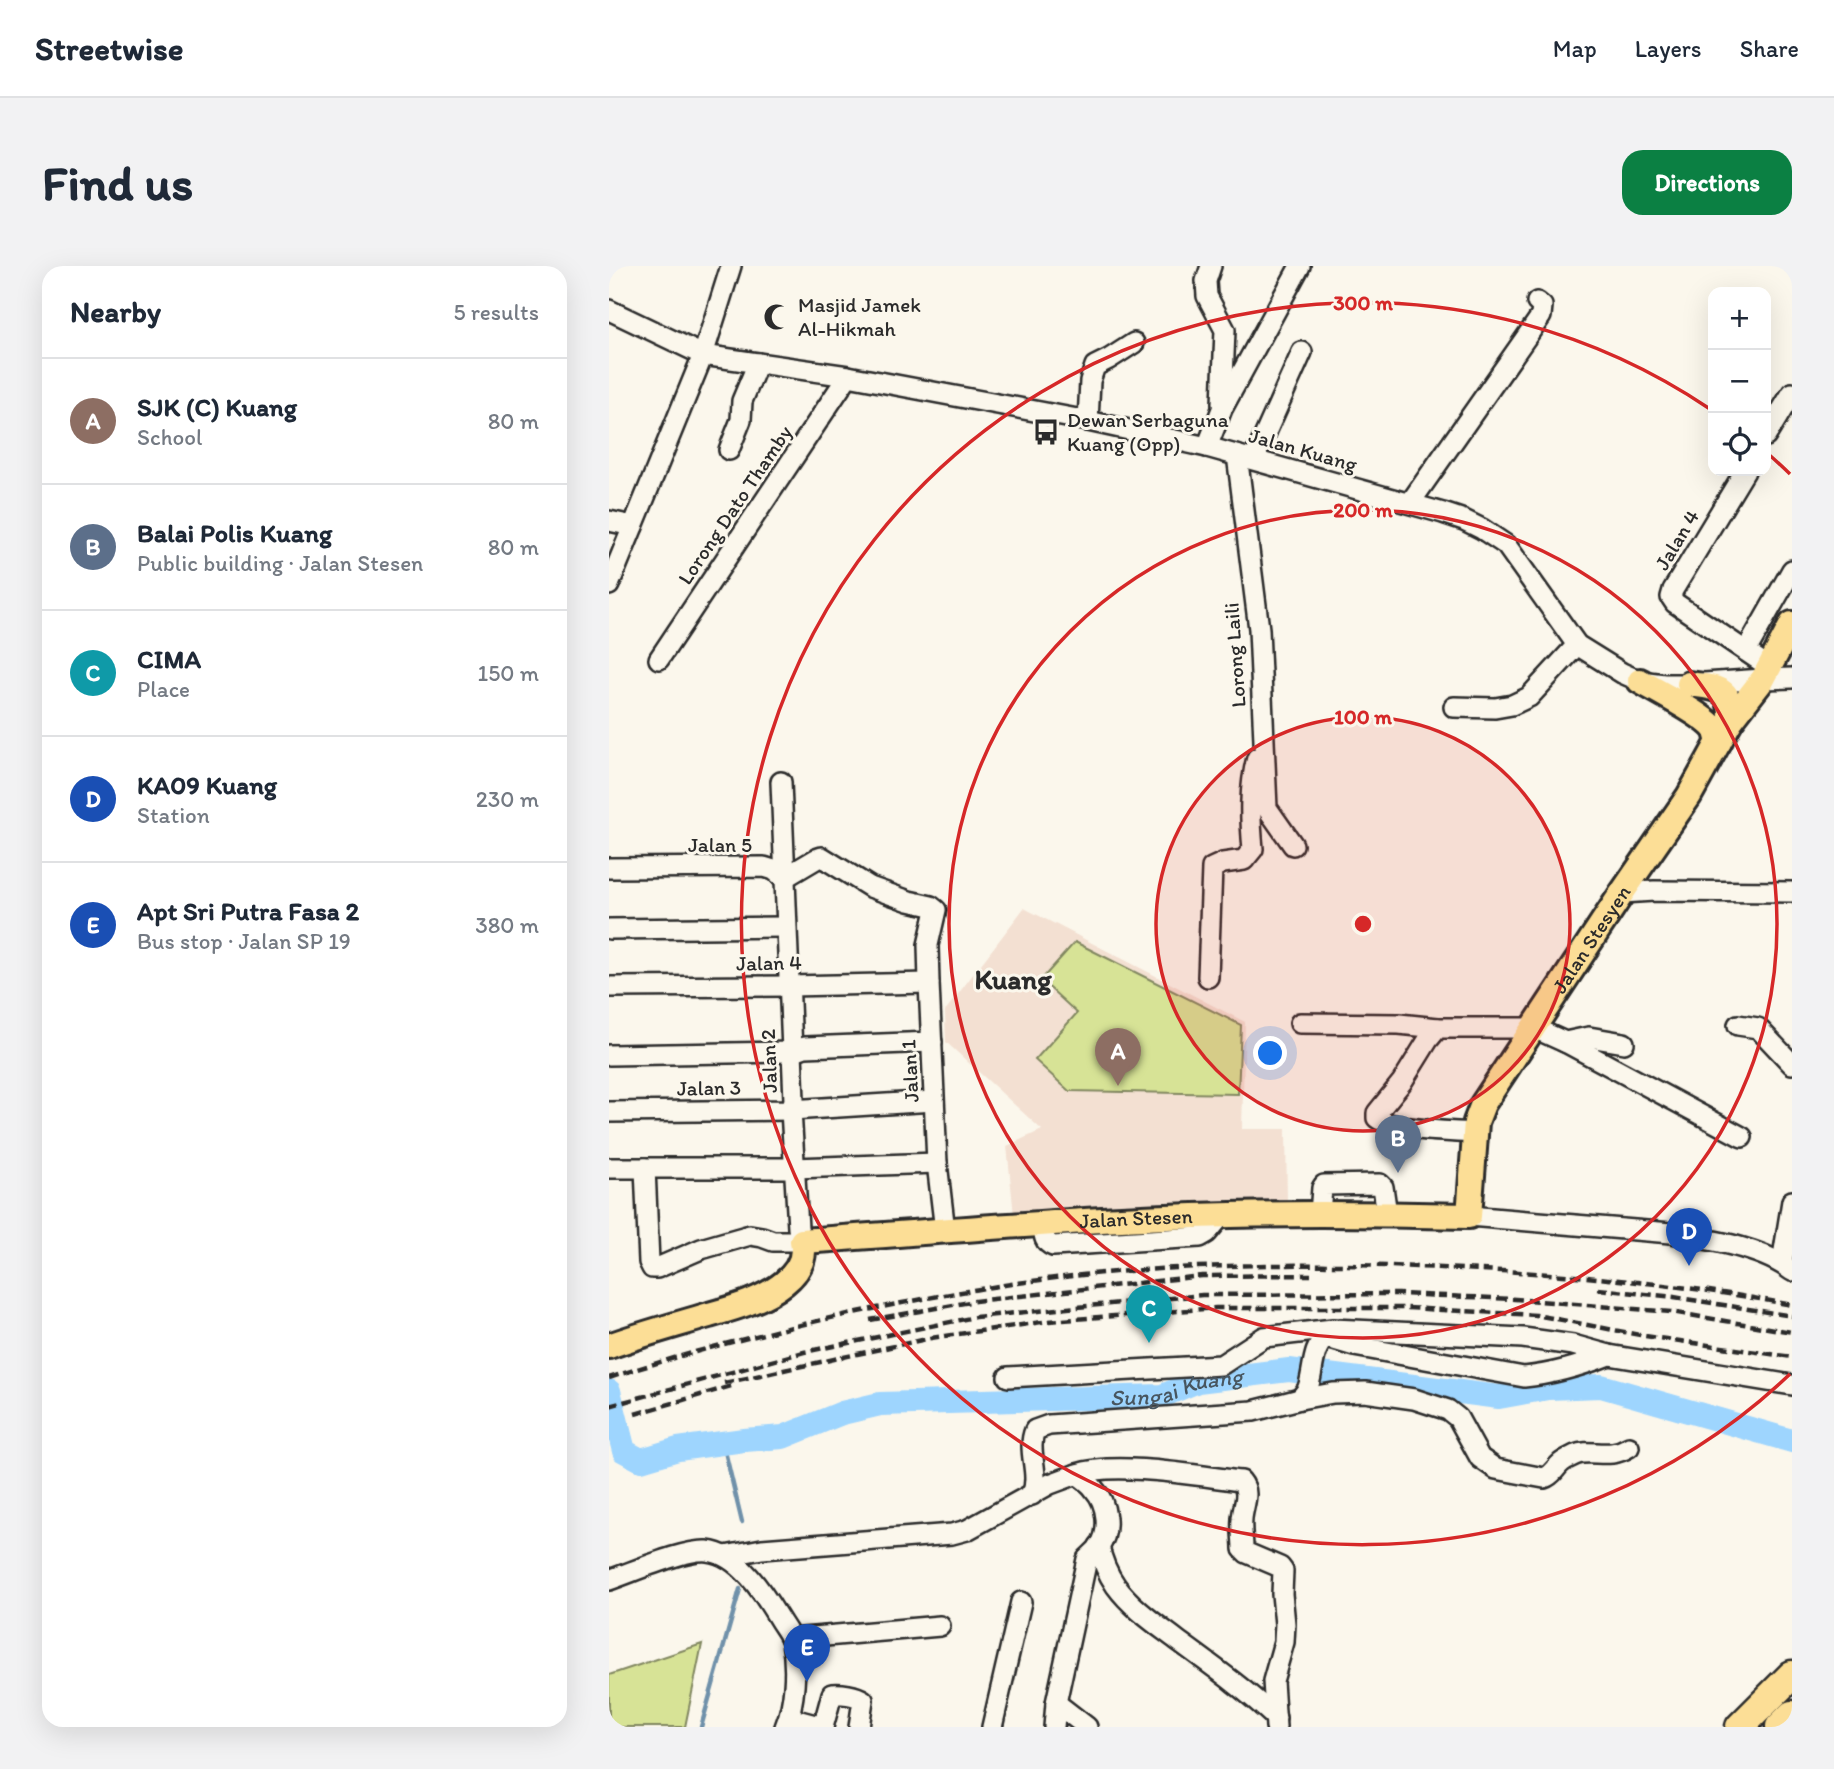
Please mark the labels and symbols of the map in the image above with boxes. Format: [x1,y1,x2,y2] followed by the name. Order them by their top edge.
[1333,290,1393,315] text: 300 m
[798,292,921,341] place label: Masjid Jamek Al-Hikmah
[762,302,792,332] mosque icon: Masjid Jamek Al-Hikmah
[1067,407,1229,456] place label: Dewan Serbaguna Kuang (Opp)
[1031,417,1061,447] bus stop icon: Dewan Serbaguna Kuang (Opp)
[672,420,797,589] street label: Lorong Dato Thamby
[1246,422,1360,477] street label: Jalan Kuang
[1333,497,1393,522] text: 200 m
[1649,505,1704,574] street label: Jalan 4
[1218,602,1251,708] street label: Lorong Laili
[1334,704,1392,729] text: 100 m
[688,832,752,857] street label: Jalan 5
[1547,880,1636,998] street label: Jalan Stesyen
[1351,912,1375,936] centre of rings
[736,949,802,976] street label: Jalan 4
[975,962,1052,996] district label: Kuang
[1095,1028,1141,1086] pin: A
[755,1029,782,1093] street label: Jalan 2
[1253,1036,1287,1070] your location
[895,1039,924,1103] street label: Jalan 1
[677,1074,741,1101] street label: Jalan 3
[1375,1115,1421,1173] pin: B
[1079,1203,1193,1233] street label: Jalan Stesen
[1666,1208,1712,1266] pin: D
[1126,1285,1172,1343] pin: C
[1109,1361,1247,1411] water label: Sungai Kuang
[784,1624,830,1682] pin: E

